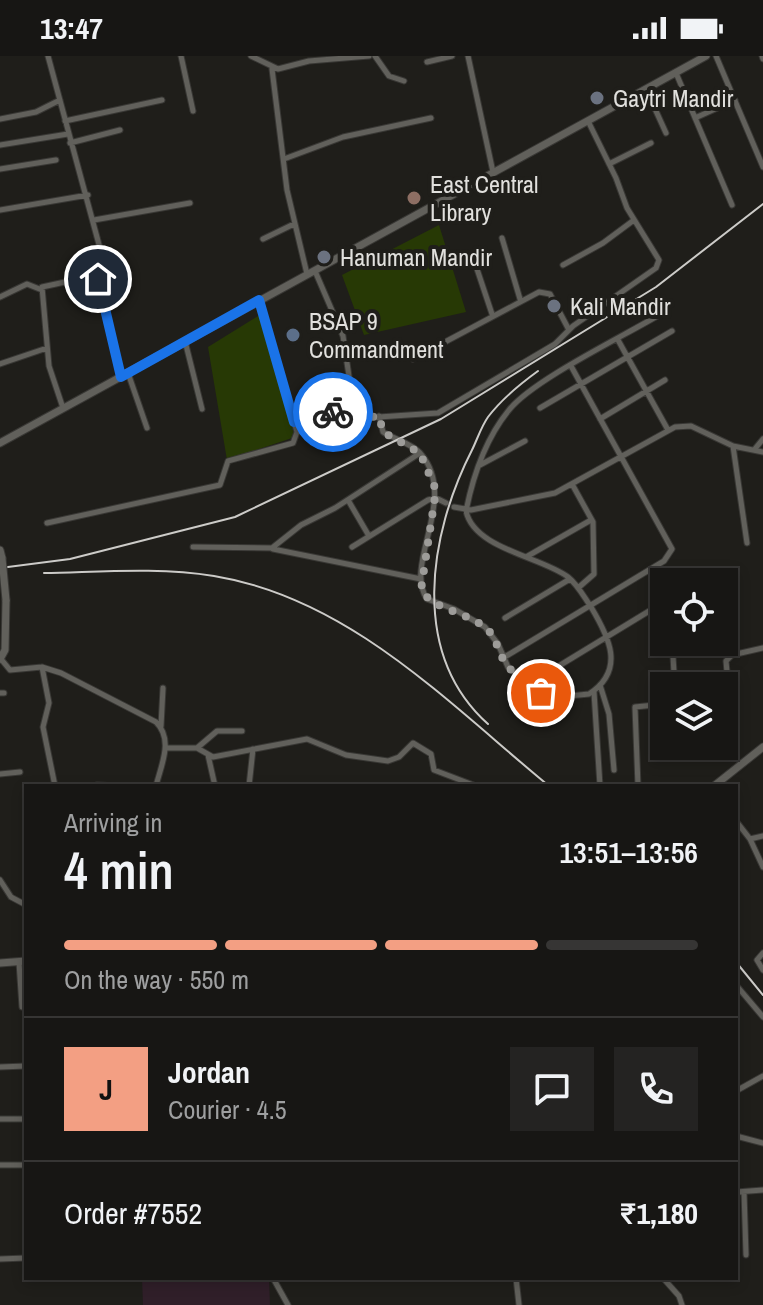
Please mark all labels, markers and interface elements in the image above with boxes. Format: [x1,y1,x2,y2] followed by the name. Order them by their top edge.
[40,8,103,48] text: 13:47
[613,82,734,114] place label: Gaytri Mandir
[588,89,606,107] marker: Gaytri Mandir
[430,168,538,228] place label: East Central Library
[405,189,423,207] marker: East Central Library
[340,241,492,273] place label: Hanuman Mandir
[64,245,132,313] pin
[315,248,333,266] marker: Hanuman Mandir
[76,257,120,301] icon: home
[570,290,671,322] place label: Kali Mandir
[545,297,563,315] marker: Kali Mandir
[309,305,444,365] place label: BSAP 9 Commandment
[284,326,302,344] marker: BSAP 9 Commandment
[293,372,373,452] courier
[311,390,355,434] icon: bike
[650,568,738,760] map controls
[650,568,738,656] button: locate
[507,659,575,727] pin
[519,671,563,715] icon: bag
[650,672,738,760] button: layers
[64,805,162,840] text: Arriving in
[559,832,698,872] text: 13:51–13:56
[64,835,174,905] text: 4 min
[64,962,249,997] text: On the way · 550 m
[510,1047,594,1131] button: chat
[614,1047,698,1131] button: phone
[168,1052,250,1092] text: Jordan
[99,1069,113,1109] text: J
[168,1092,287,1127] text: Courier · 4.5
[64,1193,202,1233] text: Order #7552
[619,1193,698,1233] text: ₹1,180

